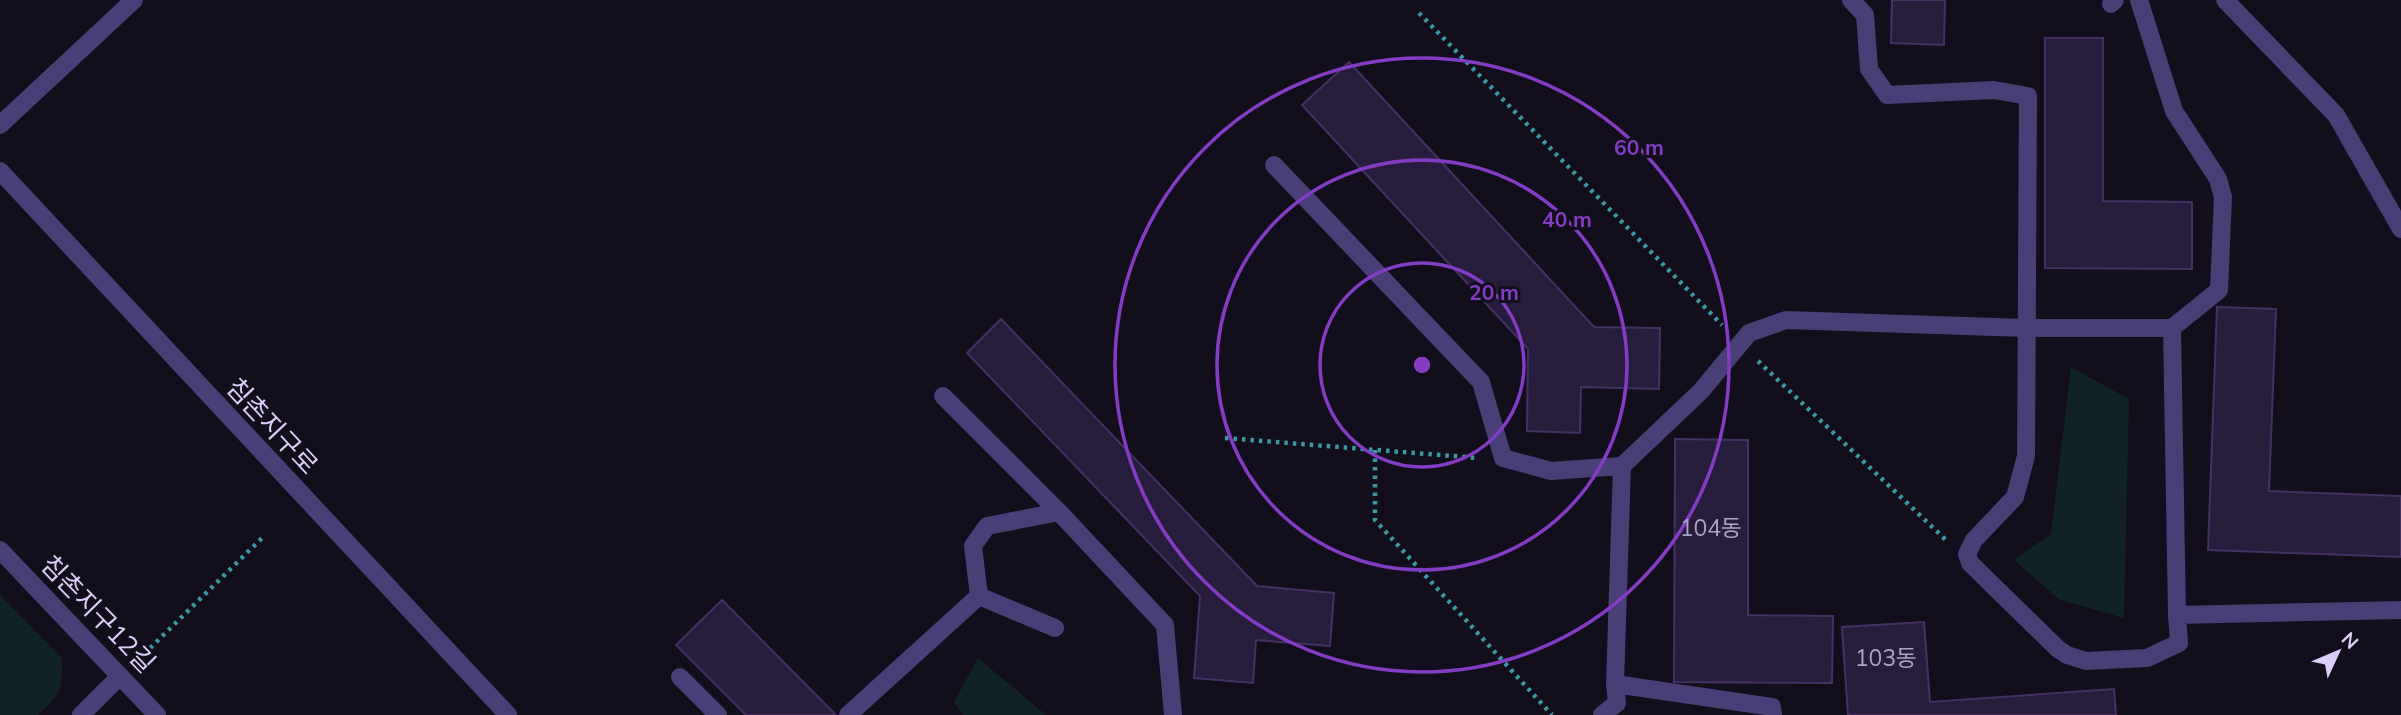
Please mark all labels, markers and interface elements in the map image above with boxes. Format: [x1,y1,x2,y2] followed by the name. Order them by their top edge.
[1614,134,1664,160] text: 60 m
[1542,206,1592,232] text: 40 m
[1469,279,1519,305] text: 20 m
[1410,353,1434,377] centre of rings
[220,371,325,481] street label: 침촌지구로
[1680,513,1742,542] house number: 104동
[34,548,163,679] street label: 침촌지구12길
[2303,617,2373,687] north arrow
[2337,627,2364,654] text: N
[1855,643,1917,672] house number: 103동

